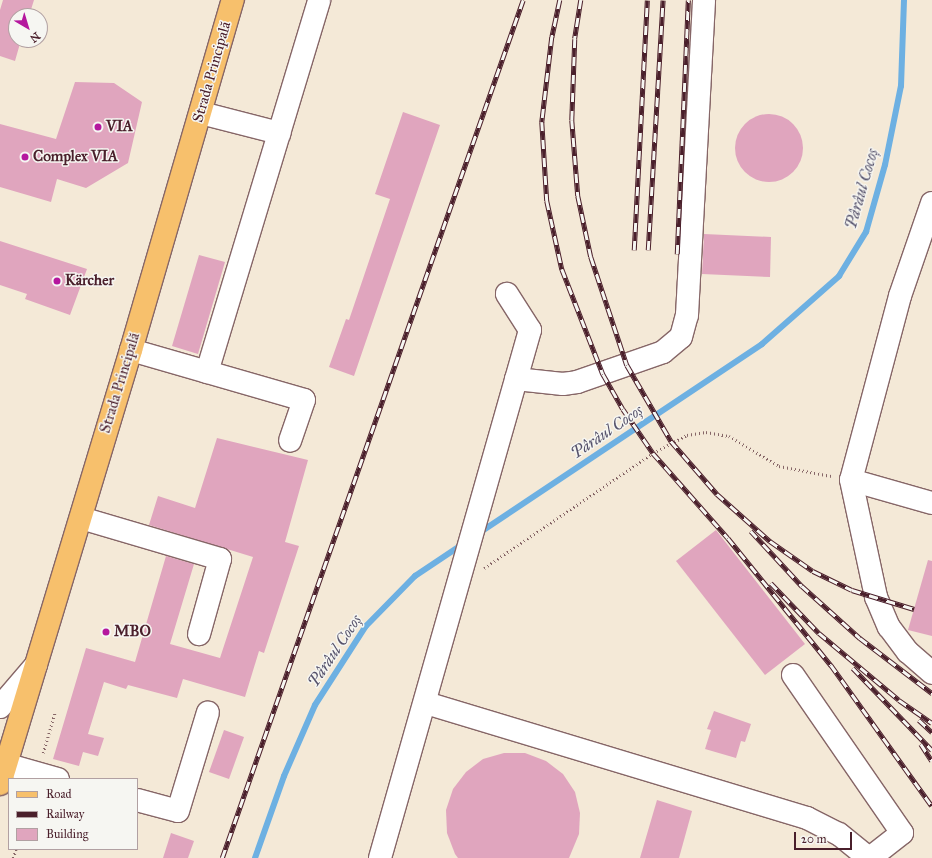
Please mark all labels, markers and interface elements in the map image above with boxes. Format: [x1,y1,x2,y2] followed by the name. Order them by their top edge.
[8,8,48,48] north arrow
[189,20,235,124] street label: Strada Principală
[27,29,43,45] text: N
[106,118,133,136] place label: VIA
[93,122,103,132] marker: VIA
[841,147,883,231] water label: Pârâul Cocoș
[33,148,118,166] place label: Complex VIA
[20,152,30,162] marker: Complex VIA
[65,272,114,290] place label: Kärcher
[52,276,62,286] marker: Kärcher
[96,331,144,435] street label: Strada Principală
[567,401,647,463] water label: Pârâul Cocoș
[304,611,366,691] water label: Pârâul Cocoș
[114,623,151,641] place label: MBO
[101,627,111,637] marker: MBO
[8,778,138,850] legend
[46,787,72,801] text: Road
[46,807,84,821] text: Railway
[796,824,854,850] scale bar
[46,827,88,841] text: Building
[801,832,827,846] text: 20 m

